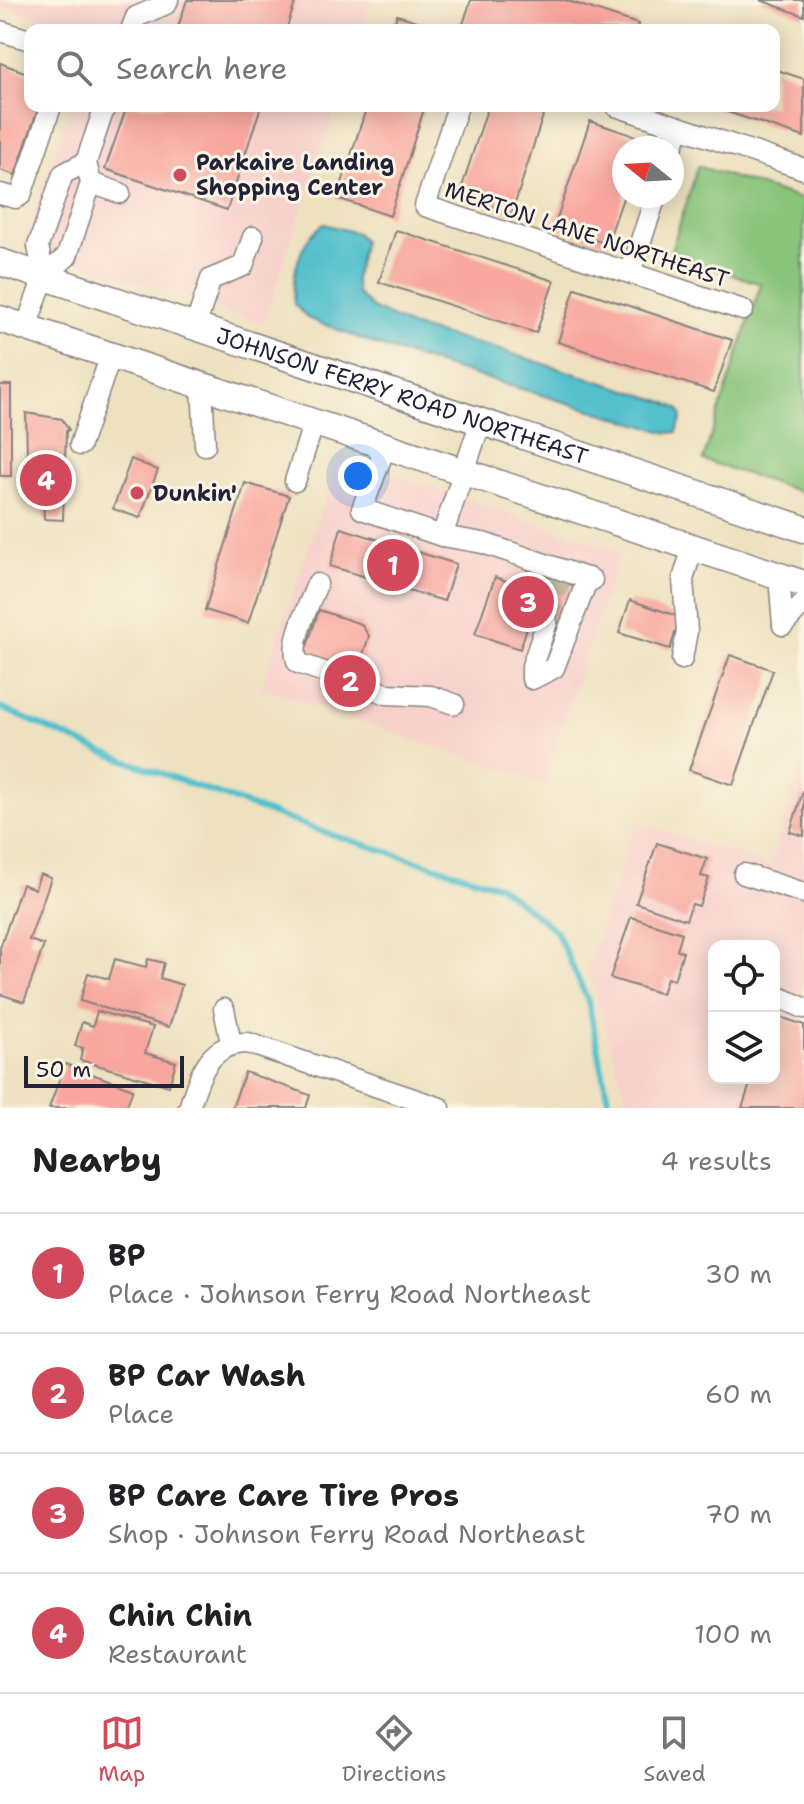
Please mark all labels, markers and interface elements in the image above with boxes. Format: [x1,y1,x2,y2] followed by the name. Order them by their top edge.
[24,24,780,112] search box
[52,46,96,90] icon: search
[116,48,287,89] text: Search here
[612,136,684,208] north arrow
[196,148,394,202] place label: Parkaire Landing Shopping Center
[171,166,189,184] marker: Parkaire Landing Shopping Center
[441,175,733,294] street label: MERTON LANE NORTHEAST
[213,321,592,471] street label: JOHNSON FERRY ROAD NORTHEAST
[20,450,72,510] pin: 4
[338,456,378,496] your location
[153,479,237,508] place label: Dunkin'
[128,484,146,502] marker: Dunkin'
[367,535,419,595] pin: 1
[502,572,554,632] pin: 3
[324,651,376,711] pin: 2
[708,940,780,1084] map controls
[708,940,780,1012] button: locate
[708,1012,780,1084] button: layers
[24,1052,184,1088] scale bar
[36,1055,91,1084] text: 50 m
[32,1137,162,1183] text: Nearby
[660,1143,772,1178] text: 4 results
[108,1235,146,1276] text: BP
[52,1256,64,1291] text: 1
[705,1256,772,1291] text: 30 m
[108,1276,591,1311] text: Place · Johnson Ferry Road Northeast
[108,1355,306,1396] text: BP Car Wash
[49,1376,67,1411] text: 2
[705,1376,772,1411] text: 60 m
[108,1396,174,1431] text: Place
[108,1475,459,1516] text: BP Care Care Tire Pros
[49,1496,67,1531] text: 3
[705,1496,772,1531] text: 70 m
[108,1516,586,1551] text: Shop · Johnson Ferry Road Northeast
[108,1595,252,1636] text: Chin Chin
[49,1616,67,1651] text: 4
[694,1616,772,1651] text: 100 m
[108,1636,247,1671] text: Restaurant
[98,1711,145,1788] tab: Map
[342,1711,447,1788] tab: Directions
[643,1711,706,1788] tab: Saved

